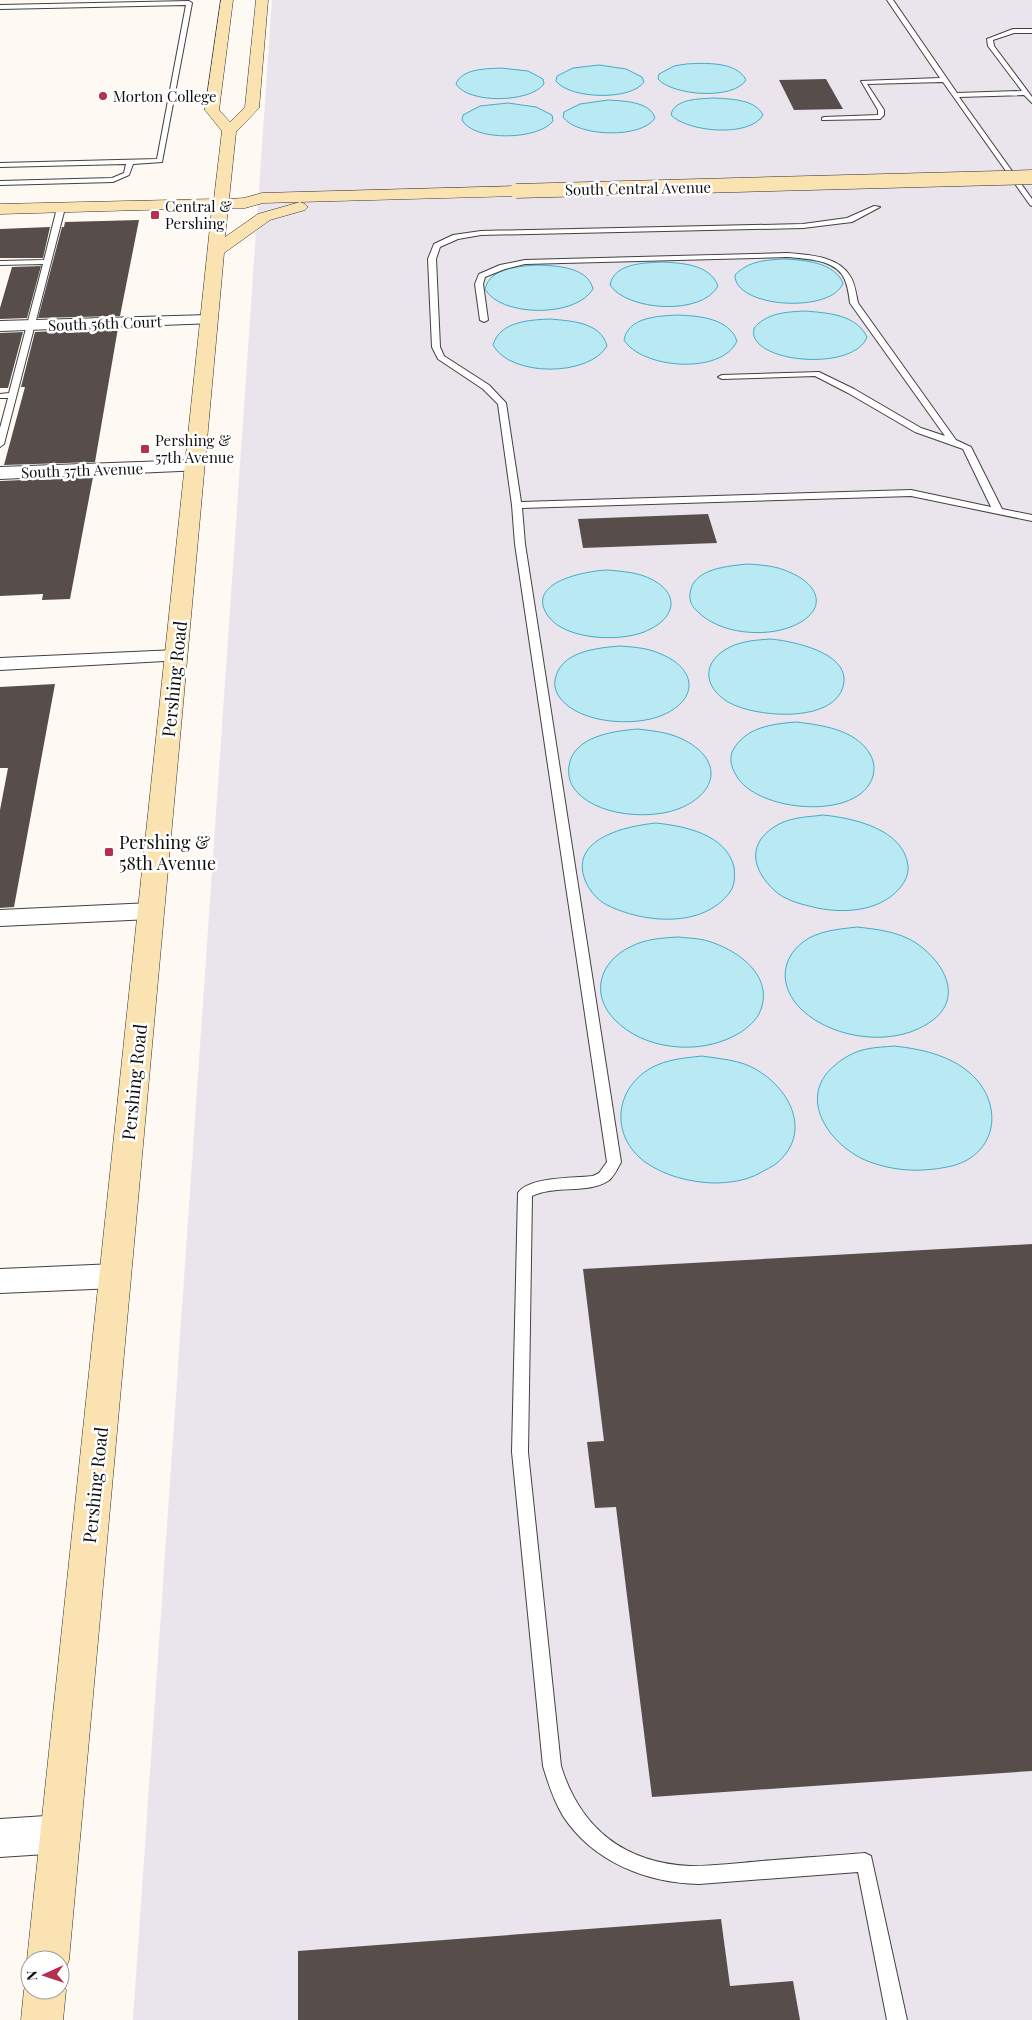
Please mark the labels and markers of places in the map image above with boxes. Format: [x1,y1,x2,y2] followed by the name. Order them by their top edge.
[113,86,217,106] place label: Morton College
[97,90,109,102] marker: Morton College
[165,196,232,233] place label: Central & Pershing
[149,209,161,221] marker: Central & Pershing
[155,430,234,467] place label: Pershing & 57th Avenue
[139,443,151,455] marker: Pershing & 57th Avenue
[119,830,216,875] place label: Pershing & 58th Avenue
[103,846,115,858] marker: Pershing & 58th Avenue

